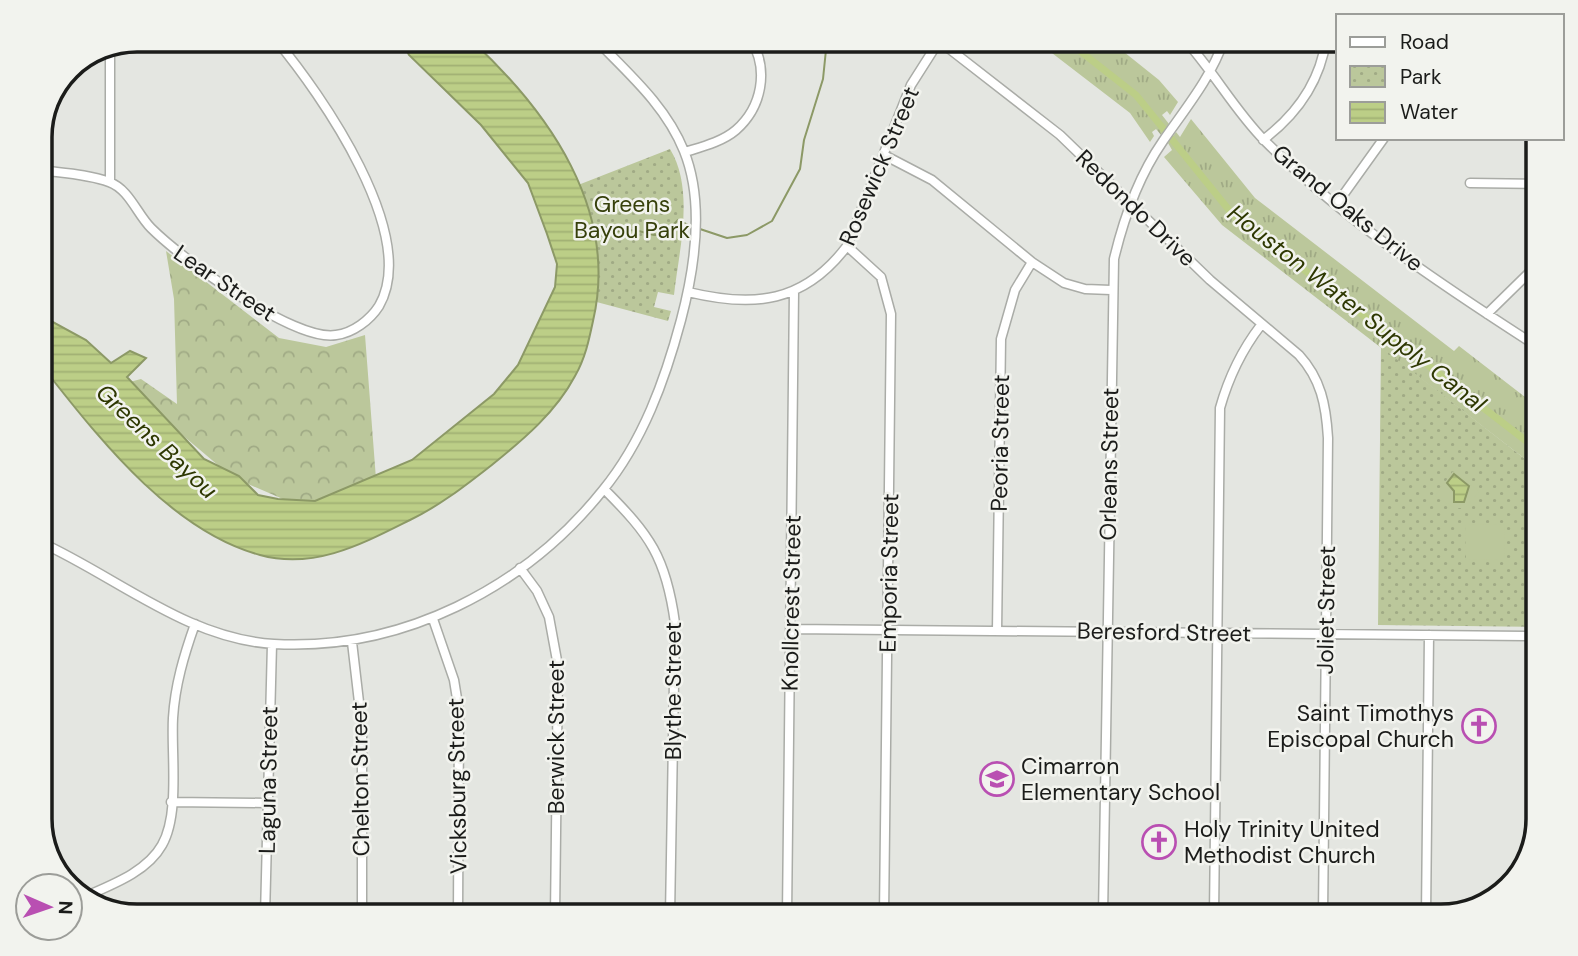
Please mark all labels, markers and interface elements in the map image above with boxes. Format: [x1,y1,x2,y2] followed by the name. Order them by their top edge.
[1336,14,1564,140] legend
[1400,28,1449,56] text: Road
[1400,63,1442,91] text: Park
[832,82,926,250] street label: Rosewick Street
[1400,98,1458,126] text: Water
[1266,138,1430,278] street label: Grand Oaks Drive
[1069,143,1203,273] street label: Redondo Drive
[574,189,690,245] park label: Greens Bayou Park
[1221,197,1493,419] water label: Houston Water Supply Canal
[168,238,282,328] street label: Lear Street
[984,374,1016,512] street label: Peoria Street
[90,377,224,505] water label: Greens Bayou
[1093,387,1125,541] street label: Orleans Street
[873,493,905,653] street label: Emporia Street
[774,515,808,691] street label: Knollcrest Street
[1310,545,1342,675] street label: Joliet Street
[1077,615,1251,649] street label: Beresford Street
[658,622,688,760] street label: Blythe Street
[541,660,571,814] street label: Berwick Street
[440,698,474,874] street label: Vicksburg Street
[1267,698,1454,754] place label: Saint Timothys Episcopal Church
[344,701,376,857] street label: Chelton Street
[252,706,284,854] street label: Laguna Street
[1460,707,1498,745] church icon: Saint Timothys Episcopal Church
[1021,751,1220,807] place label: Cimarron Elementary School
[978,760,1016,798] school or university icon: Cimarron Elementary School
[1184,814,1380,870] place label: Holy Trinity United Methodist Church
[1140,823,1178,861] church icon: Holy Trinity United Methodist Church
[14,872,84,942] north arrow
[53,900,78,915] text: N

